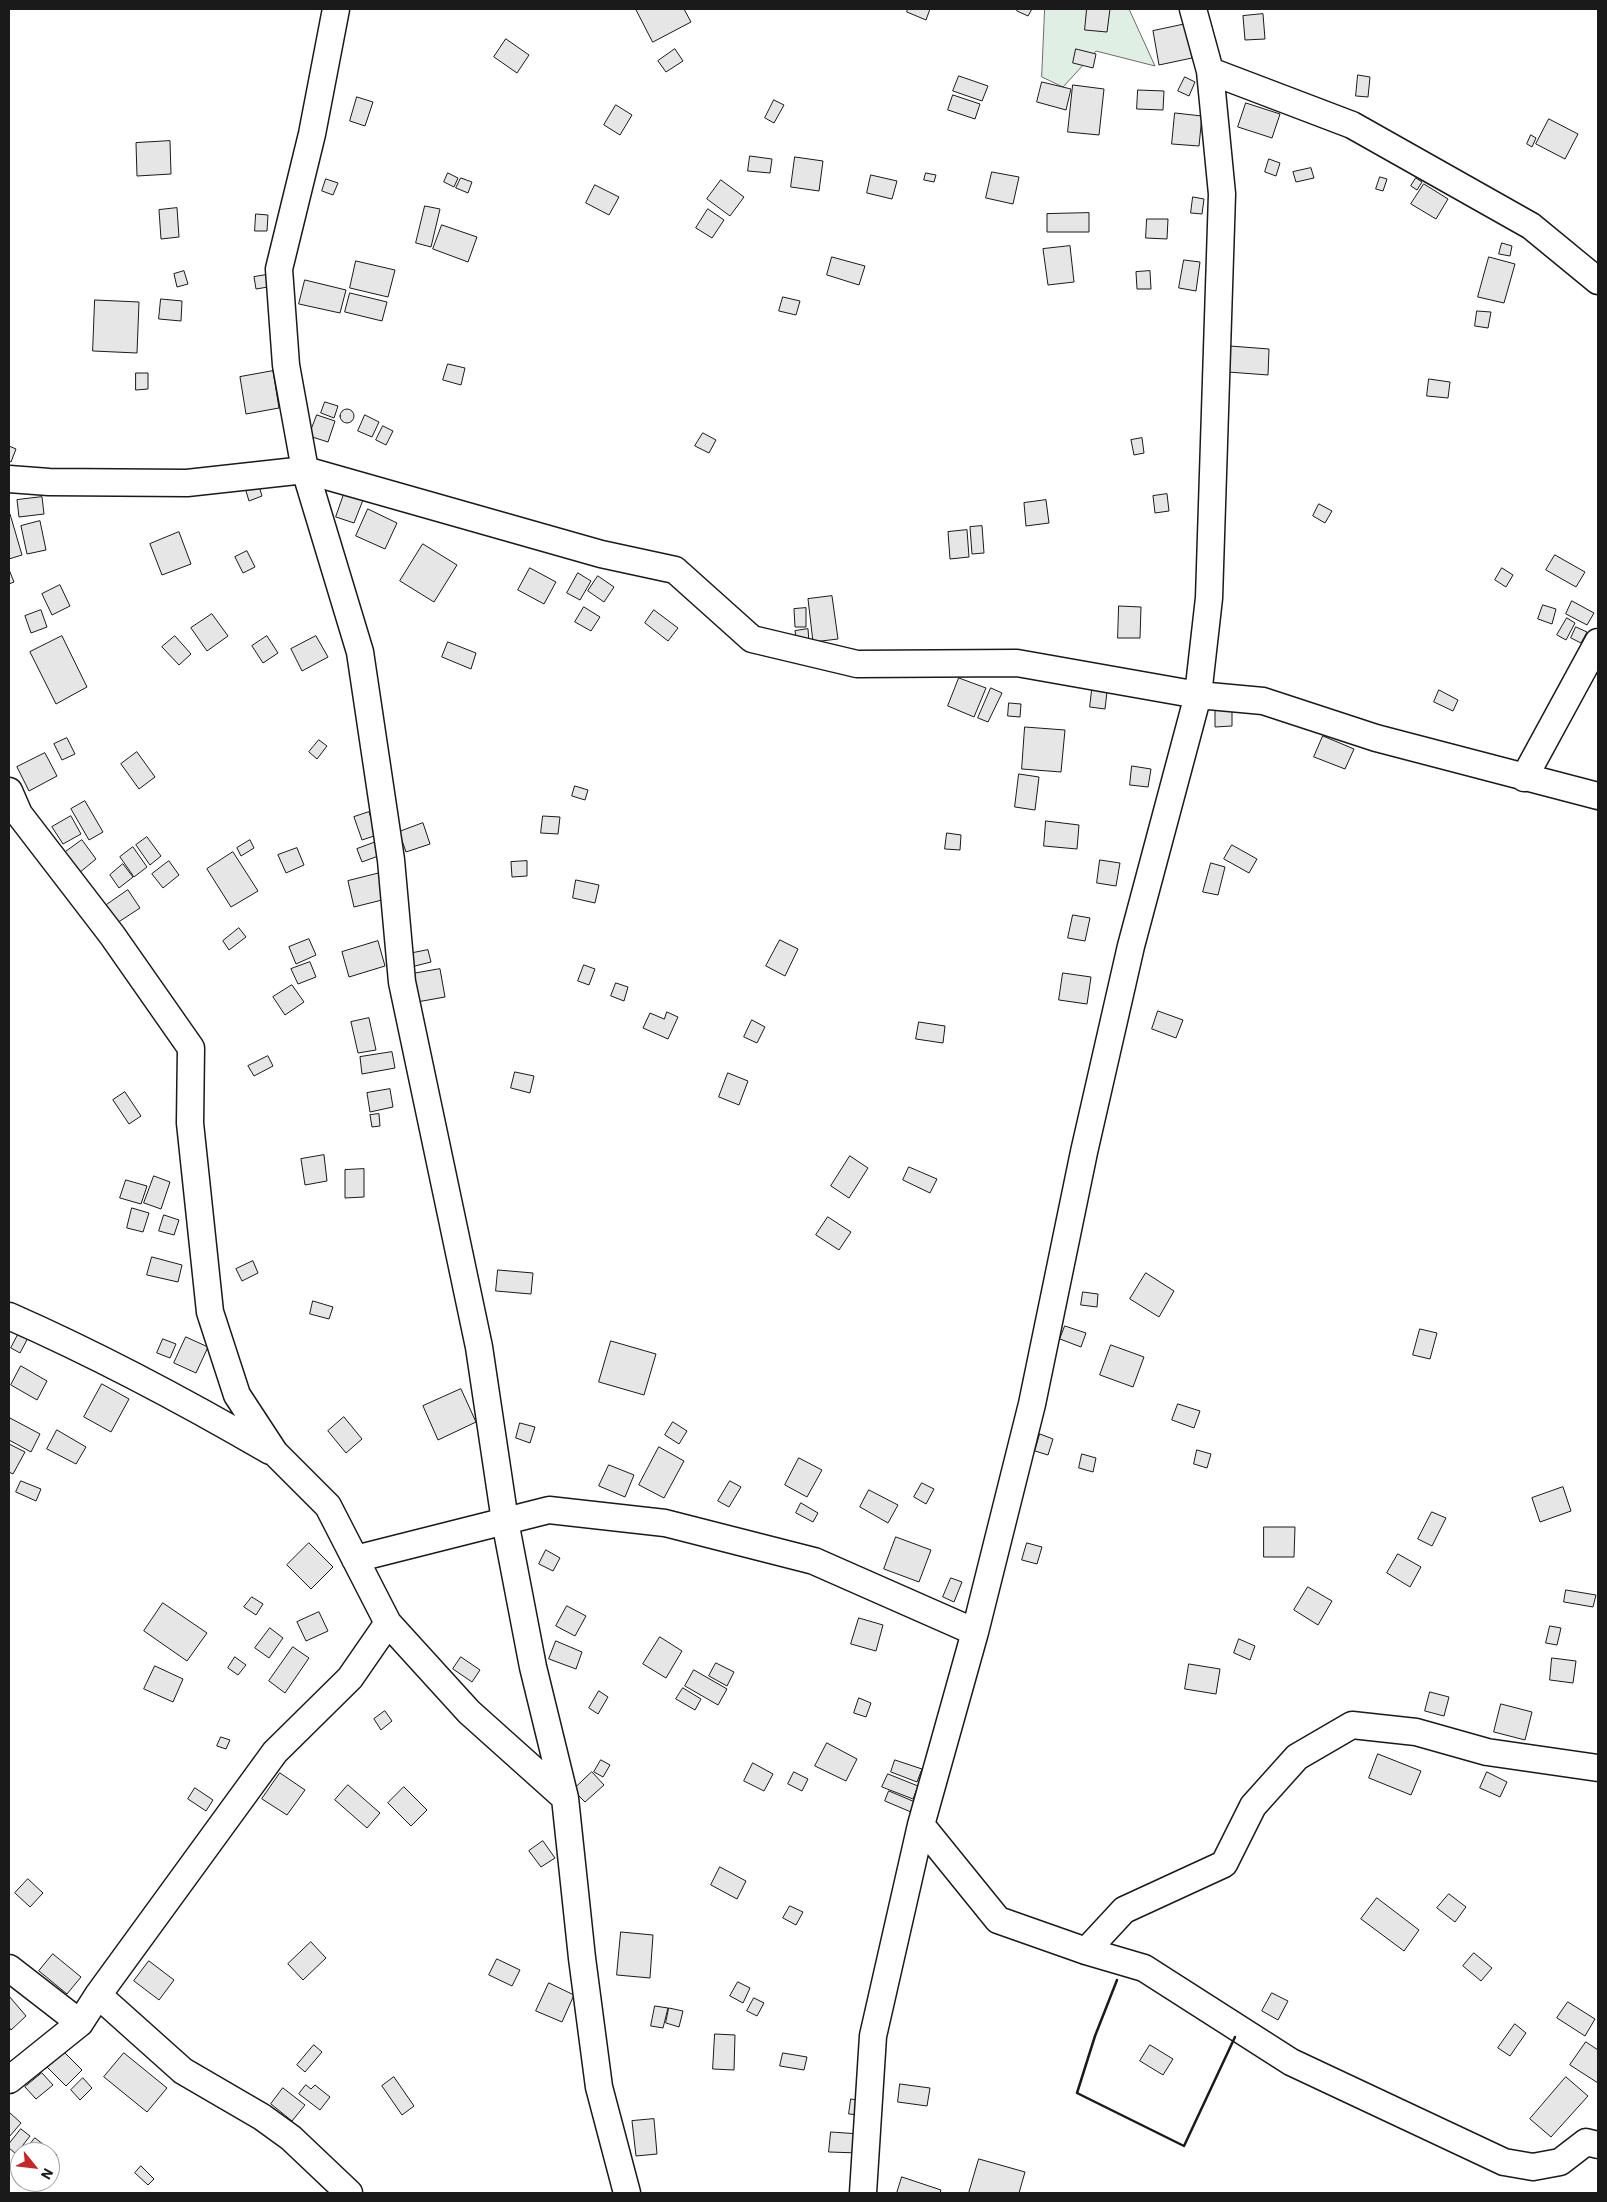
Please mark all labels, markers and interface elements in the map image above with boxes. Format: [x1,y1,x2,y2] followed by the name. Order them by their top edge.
[10,2142,60,2192] north arrow
[37,2165,58,2183] text: N

